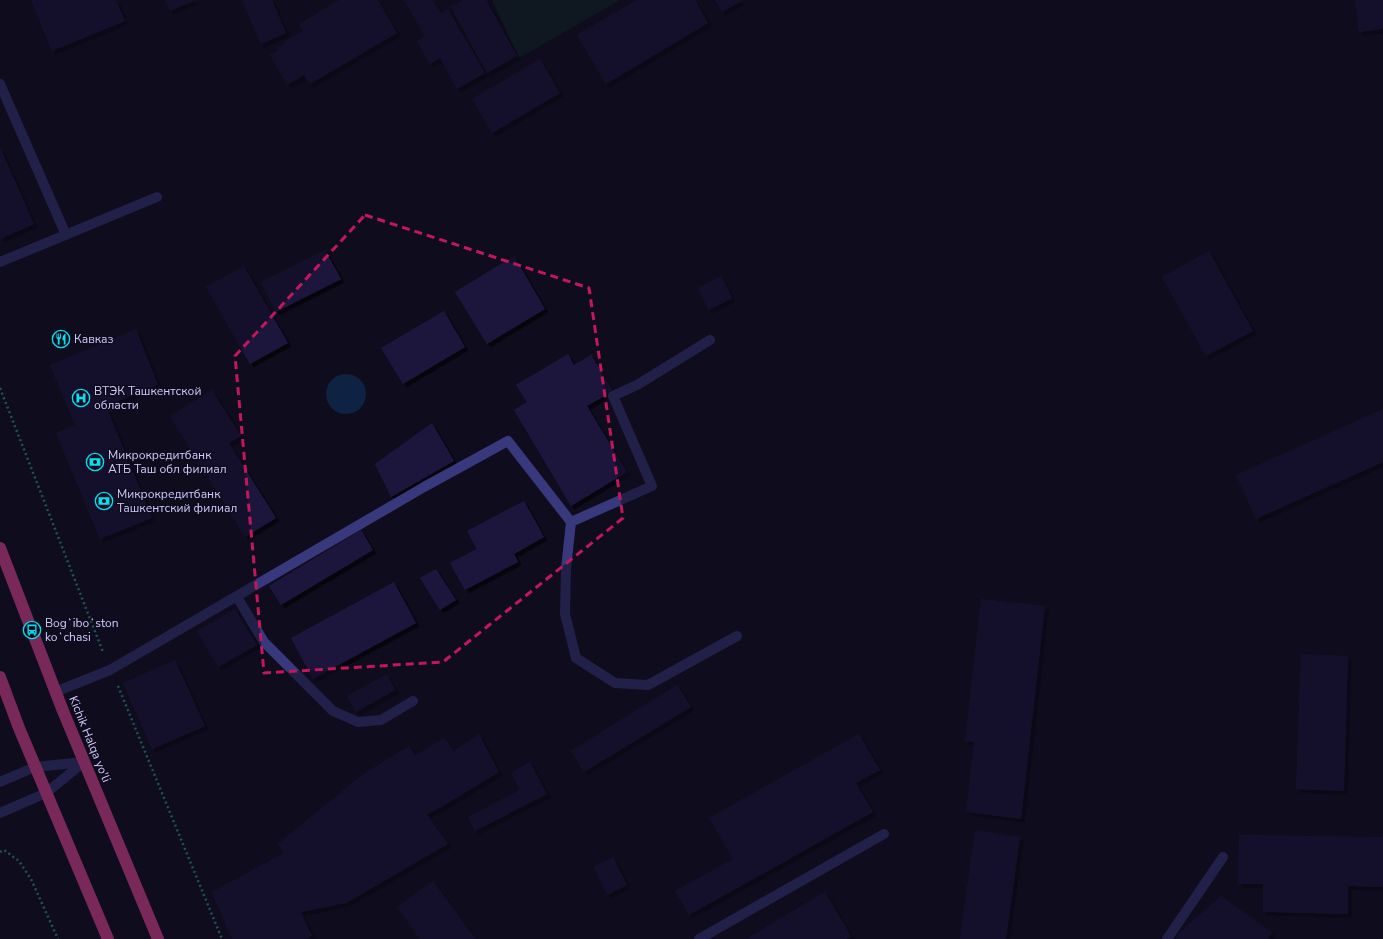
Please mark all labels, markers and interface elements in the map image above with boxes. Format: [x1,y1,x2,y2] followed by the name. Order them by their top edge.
[51,329,71,349] restaurant icon: Кавказ
[74,331,114,347] place label: Кавказ
[94,383,201,413] place label: ВТЭК Ташкентской области
[71,388,91,408] hospital icon: ВТЭК Ташкентской области
[108,447,227,477] place label: Микрокредитбанк АТБ Таш обл филиал
[85,452,105,472] bank icon: Микрокредитбанк АТБ Таш обл филиал
[117,486,237,516] place label: Микрокредитбанк Ташкентский филиал
[94,491,114,511] bank icon: Микрокредитбанк Ташкентский филиал
[45,615,119,645] place label: Bogʻiboʻston koʻchasi
[22,620,42,640] bus stop icon: Bogʻiboʻston koʻchasi
[65,693,115,785] street label: Kichik Halqa yo'li

